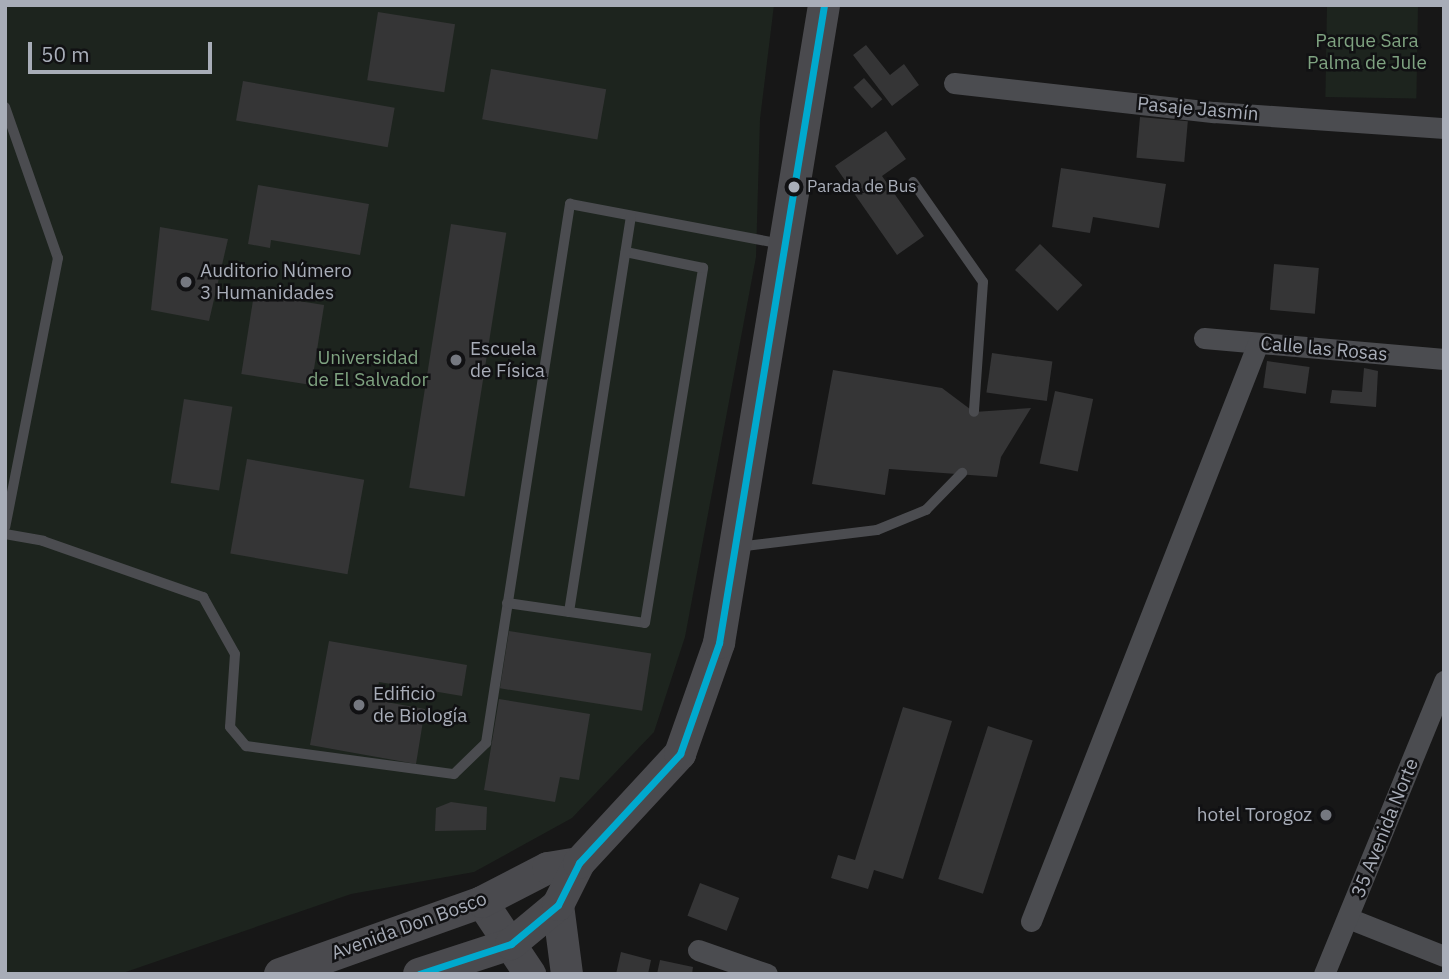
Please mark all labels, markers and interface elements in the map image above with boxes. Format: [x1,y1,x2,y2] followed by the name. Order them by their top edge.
[32,28,215,72] scale bar
[1307,30,1427,74] park label: Parque Sara Palma de Jule
[41,40,90,68] text: 50 m
[1136,92,1260,126] street label: Pasaje Jasmín
[807,177,917,197] place label: Parada de Bus
[787,180,801,194] marker: Parada de Bus
[200,260,352,304] place label: Auditorio Número 3 Humanidades
[178,274,194,290] marker: Auditorio Número 3 Humanidades
[1260,332,1388,366] street label: Calle las Rosas
[470,338,545,382] place label: Escuela de Física
[308,347,428,391] park label: Universidad de El Salvador
[448,352,464,368] marker: Escuela de Física
[373,683,467,727] place label: Edificio de Biología
[351,697,367,713] marker: Edificio de Biología
[1347,755,1423,901] street label: 35 Avenida Norte
[1197,804,1312,826] place label: hotel Torogoz
[1318,807,1334,823] marker: hotel Torogoz
[328,887,490,965] street label: Avenida Don Bosco

